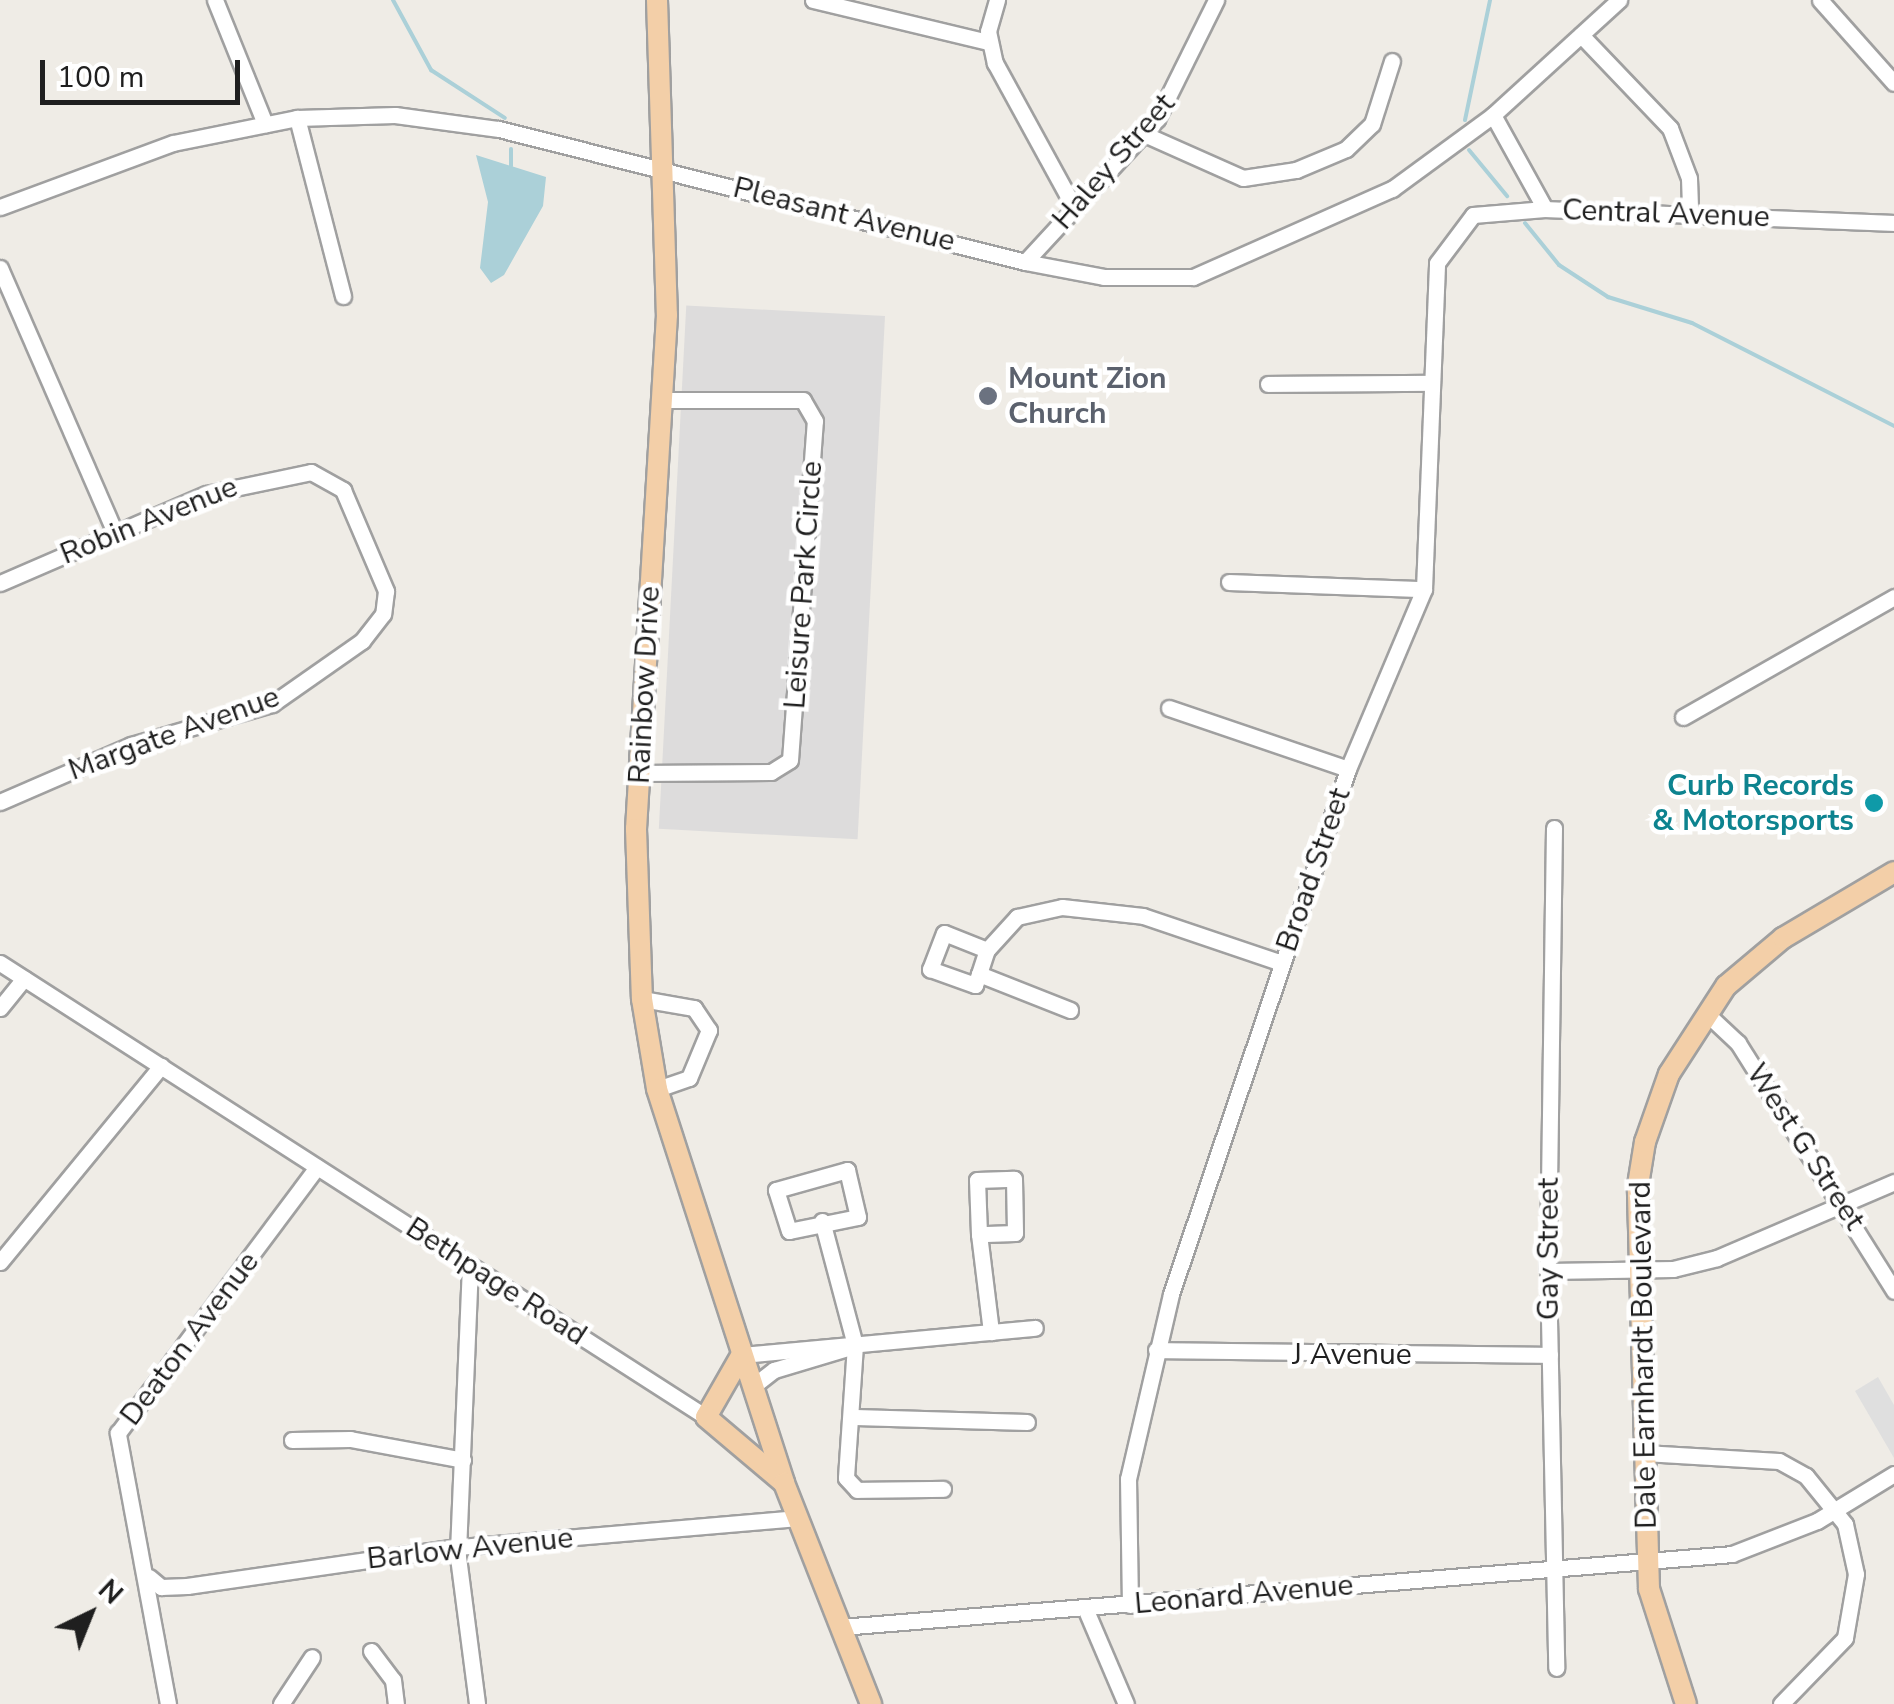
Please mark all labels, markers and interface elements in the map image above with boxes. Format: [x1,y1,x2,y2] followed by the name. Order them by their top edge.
[45,40,245,102] scale bar
[57,57,144,98] text: 100 m
[1045,87,1183,237] street label: Haley Street
[729,170,959,260] street label: Pleasant Avenue
[1562,192,1770,236] street label: Central Avenue
[1008,361,1166,432] place label: Mount Zion Church
[977,385,999,407] marker: Mount Zion Church
[777,460,831,710] street label: Leisure Park Circle
[55,469,243,573] street label: Robin Avenue
[622,585,668,785] street label: Rainbow Drive
[64,679,284,789] street label: Margate Avenue
[1652,768,1854,838] place label: Curb Records & Motorsports
[1269,784,1359,956] street label: Broad Street
[1863,792,1885,814] marker: Curb Records & Motorsports
[1738,1057,1872,1237] street label: West G Street
[1531,1178,1567,1320] street label: Gay Street
[1623,1181,1665,1529] street label: Dale Earnhardt Boulevard
[399,1210,593,1354] street label: Bethpage Road
[113,1245,267,1433] street label: Deaton Avenue
[1292,1337,1412,1373] street label: J Avenue
[365,1520,575,1578] street label: Barlow Avenue
[40,1564,140,1664] north arrow
[1133,1568,1355,1622] street label: Leonard Avenue
[90,1571,131,1613] text: N

